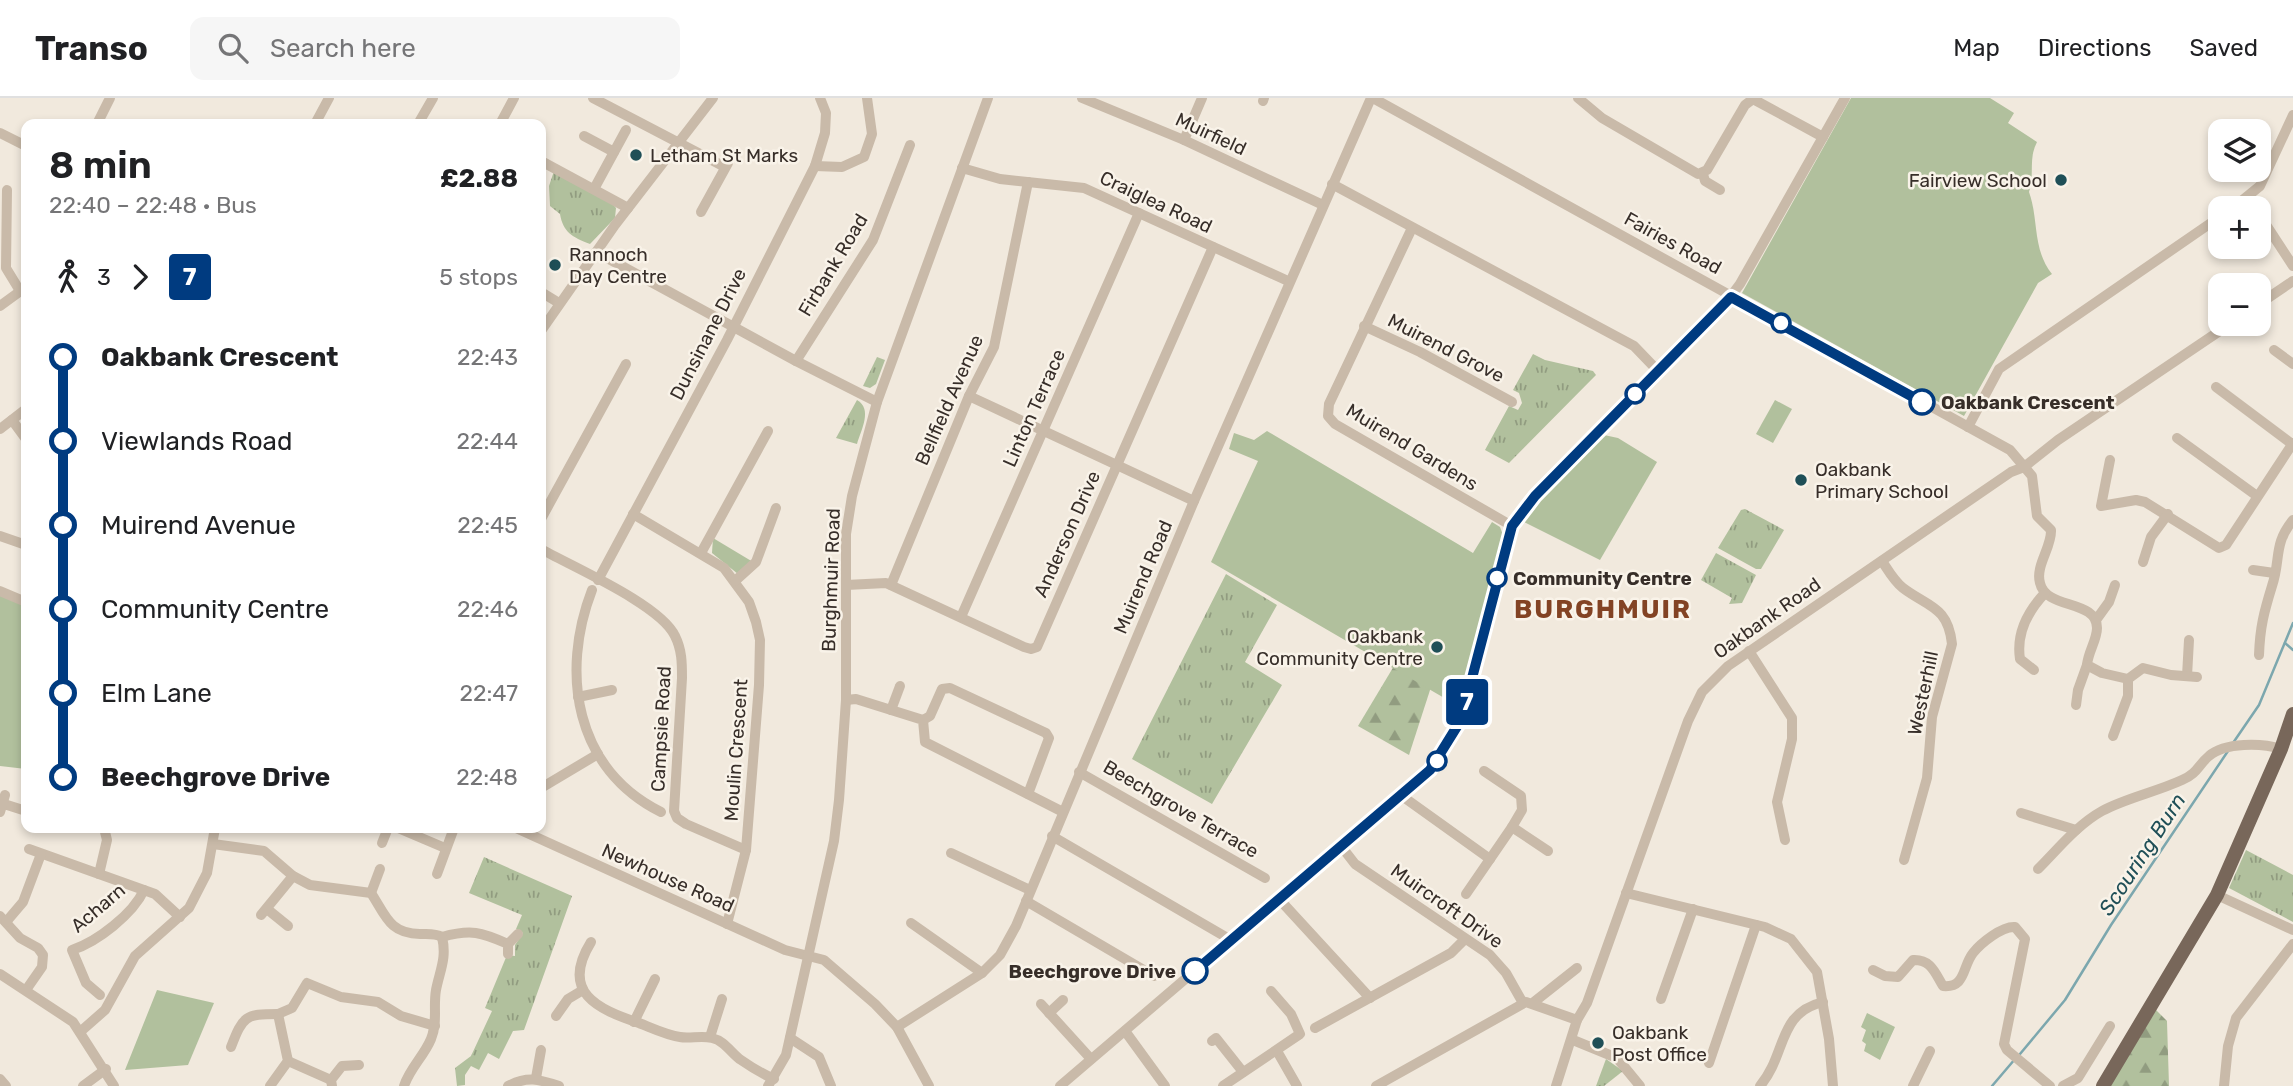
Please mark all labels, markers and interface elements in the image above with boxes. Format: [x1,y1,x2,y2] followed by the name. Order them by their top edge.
[190,17,680,80] search box
[35,29,148,68] text: Transo
[214,29,252,67] icon: search
[270,33,416,64] text: Search here
[1953,34,2000,62] text: Map
[2038,34,2151,62] text: Directions
[2189,34,2258,62] text: Saved
[1172,108,1250,160] street label: Muirfield
[2208,119,2271,336] map controls
[2208,119,2271,182] button: layers
[49,142,152,188] text: 8 min
[650,144,798,167] place label: Letham St Marks
[628,147,644,163] marker: Letham St Marks
[440,163,518,194] text: £2.88
[1096,166,1216,238] street label: Craiglea Road
[1909,169,2047,192] place label: Fairview School
[2053,172,2069,188] marker: Fairview School
[49,191,257,219] text: 22:40 – 22:48 · Bus
[2208,196,2271,259] button: +
[1620,207,1726,279] street label: Fairies Road
[793,210,873,320] street label: Firbank Road
[569,243,667,288] place label: Rannoch Day Centre
[547,257,563,273] marker: Rannoch Day Centre
[49,258,87,296] icon: walk
[121,258,159,296] icon: forward
[97,263,111,291] text: 3
[183,263,197,291] text: 7
[439,263,518,291] text: 5 stops
[665,264,751,404] street label: Dunsinane Drive
[2208,273,2271,336] button: −
[1384,309,1508,387] street label: Muirend Grove
[1771,313,1791,333] unlabelled marker
[910,331,988,469] street label: Bellfield Avenue
[101,342,338,373] text: Oakbank Crescent
[457,343,518,371] text: 22:43
[998,346,1070,470] street label: Linton Terrace
[1625,384,1645,404] unlabelled marker
[1909,389,1935,415] marker: Oakbank Crescent
[1941,391,2115,414] place label: Oakbank Crescent
[1342,399,1482,495] street label: Muirend Gardens
[101,426,292,457] text: Viewlands Road
[457,427,518,455] text: 22:44
[1815,458,1949,503] place label: Oakbank Primary School
[1029,467,1105,601] street label: Anderson Drive
[1793,472,1809,488] marker: Oakbank Primary School
[817,508,845,652] street label: Burghmuir Road
[101,510,296,541] text: Muirend Avenue
[457,511,518,539] text: 22:45
[1109,517,1177,637] street label: Muirend Road
[1513,567,1692,590] place label: Community Centre
[1487,568,1507,588] marker: Community Centre
[1709,573,1825,663] street label: Oakbank Road
[101,594,329,625] text: Community Centre
[1514,594,1692,625] district label: BURGHMUIR
[457,595,518,623] text: 22:46
[1256,625,1423,670] place label: Oakbank Community Centre
[1429,639,1445,655] marker: Oakbank Community Centre
[1903,649,1943,737] street label: Westerhill
[646,666,676,792] street label: Campsie Road
[720,677,752,822] street label: Moulin Crescent
[101,678,212,709] text: Elm Lane
[459,679,518,707] text: 22:47
[1444,679,1490,725] line badge: 7
[1460,688,1474,716] text: 7
[1427,751,1447,771] unlabelled marker
[1099,755,1263,863] street label: Beechgrove Terrace
[101,762,330,793] text: Beechgrove Drive
[456,763,518,791] text: 22:48
[2093,788,2191,920] water label: Scouring Burn
[598,838,738,918] street label: Newhouse Road
[1387,859,1507,953] street label: Muircroft Drive
[66,879,130,937] street label: Acharn
[1182,958,1208,984] marker: Beechgrove Drive
[1009,960,1176,983] place label: Beechgrove Drive
[1612,1021,1707,1066] place label: Oakbank Post Office
[1590,1035,1606,1051] marker: Oakbank Post Office

